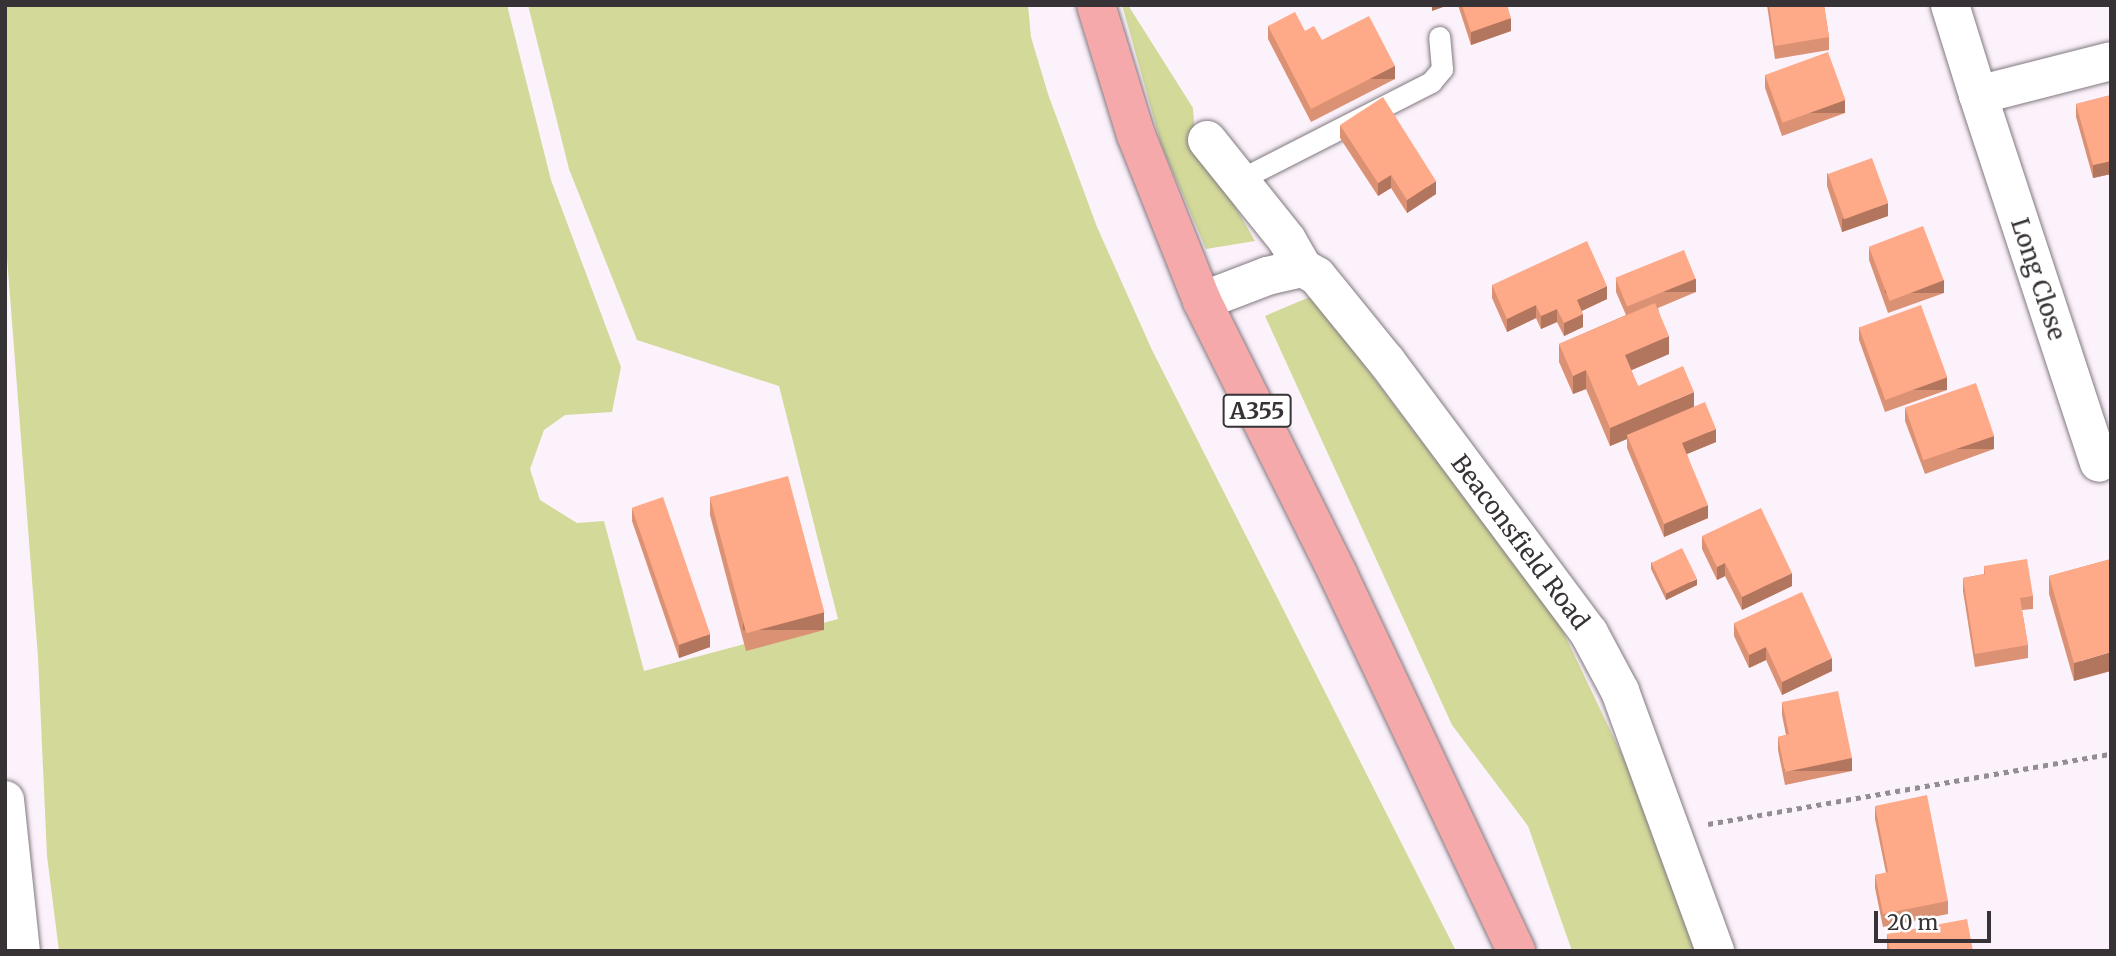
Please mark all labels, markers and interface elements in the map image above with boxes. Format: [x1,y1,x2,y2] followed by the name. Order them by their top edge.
[2005,214,2071,344] street label: Long Close
[1222,392,1292,430] road number: A355
[1445,449,1595,635] street label: Beaconsfield Road
[1878,897,1995,941] scale bar
[1887,909,1938,936] text: 20 m

